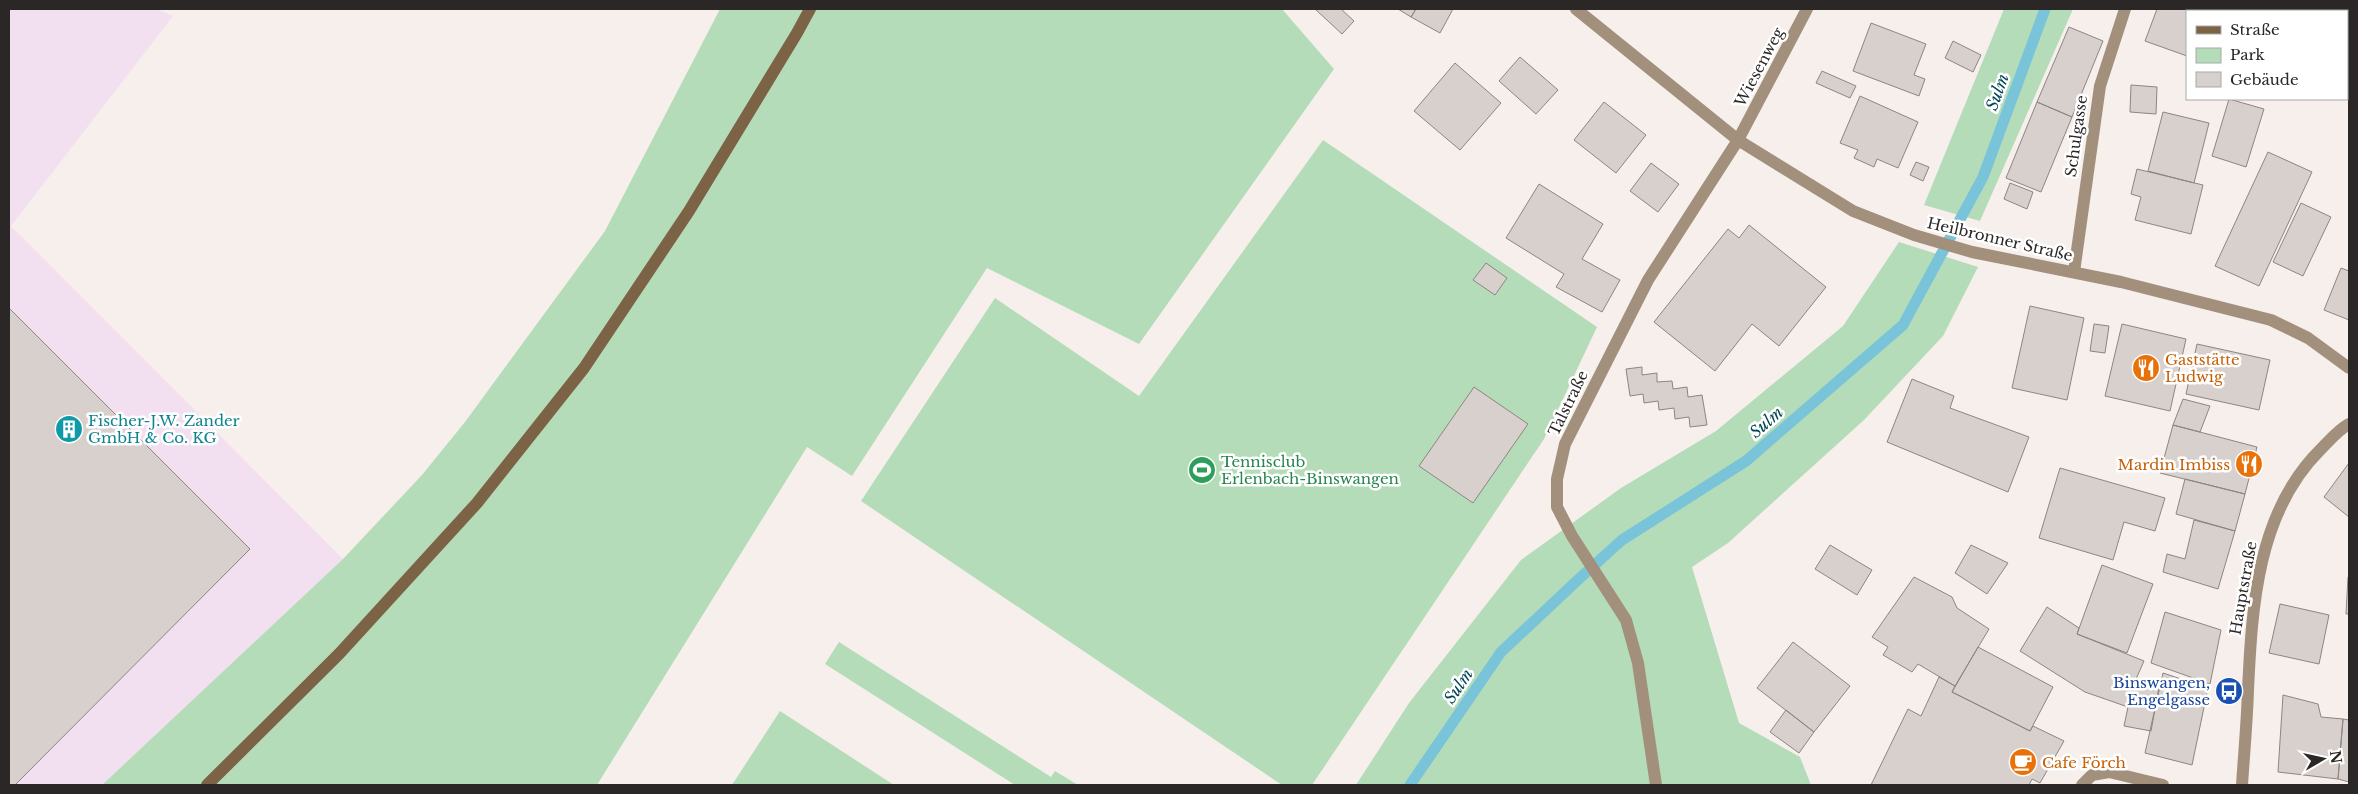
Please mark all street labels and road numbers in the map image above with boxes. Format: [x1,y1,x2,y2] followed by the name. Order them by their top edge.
[1730,23,1788,111] street label: Wiesenweg
[2061,94,2091,178] street label: Schulgasse
[1925,213,2075,265] street label: Heilbronner Straße
[1544,367,1592,439] street label: Talstraße
[2225,540,2261,636] street label: Hauptstraße

